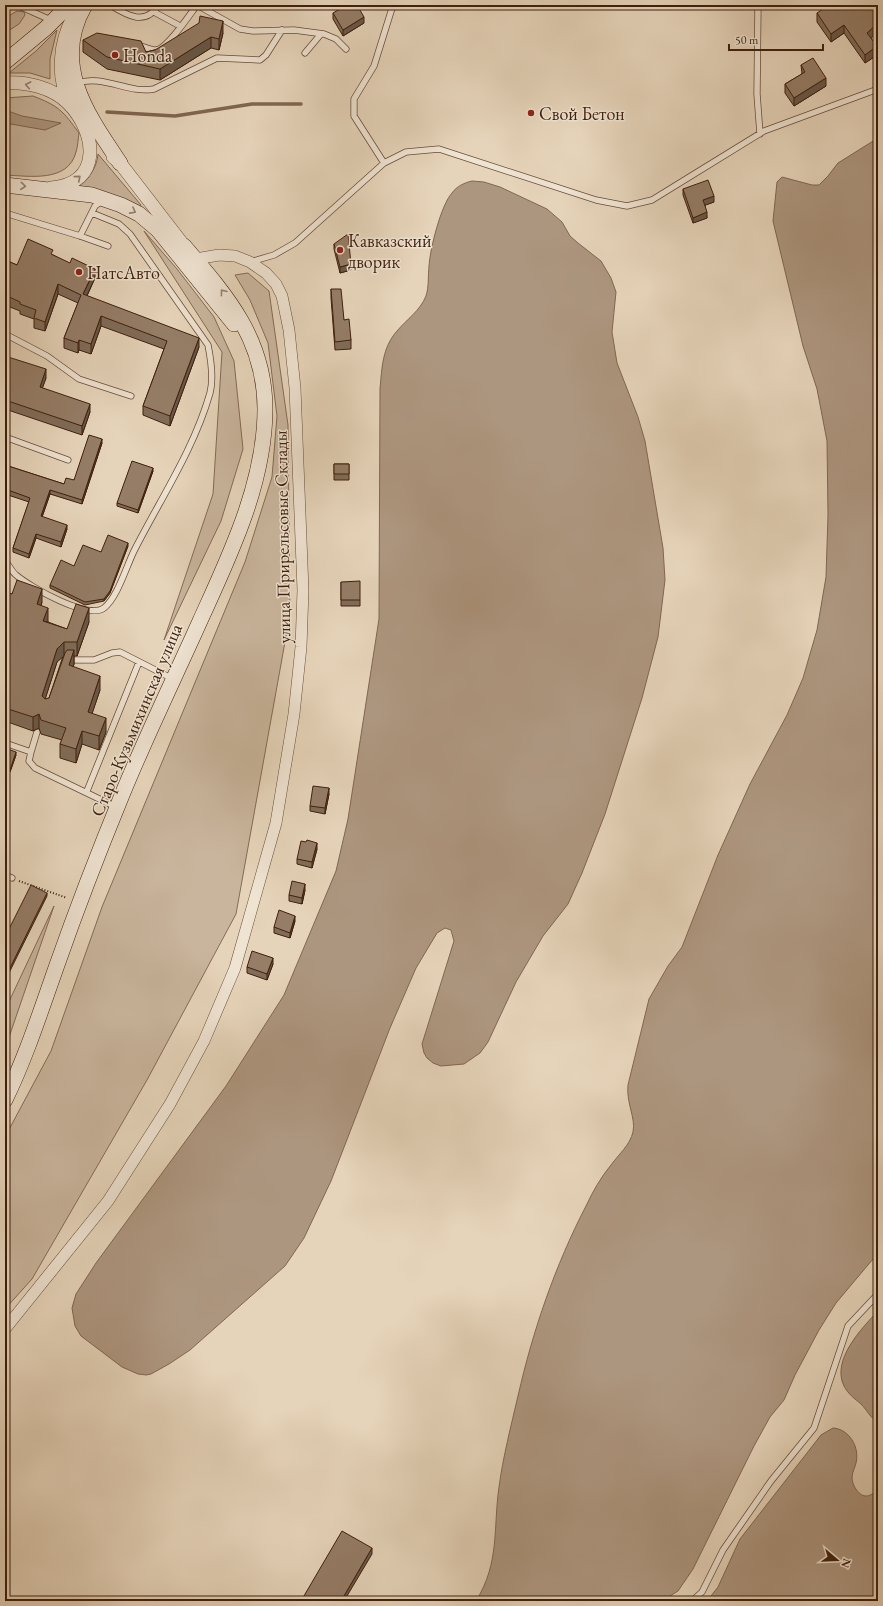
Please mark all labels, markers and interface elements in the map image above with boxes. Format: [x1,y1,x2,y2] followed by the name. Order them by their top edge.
[729,26,823,52] scale bar
[735,32,759,48] text: 50 m
[123,44,173,67] place label: Honda
[110,50,120,60] marker: Honda
[24,81,31,89] one-way arrow
[539,102,625,125] place label: Свой Бетон
[526,108,536,118] marker: Свой Бетон
[73,175,81,182] one-way arrow
[20,182,26,191] one-way arrow
[129,206,136,213] one-way arrow
[348,229,432,273] place label: Кавказский дворик
[335,245,345,255] marker: Кавказский дворик
[87,261,160,284] place label: НатсАвто
[74,267,84,277] marker: НатсАвто
[220,289,227,296] one-way arrow
[269,430,295,644] street label: улица Прирельсовые Склады
[85,619,187,820] street label: Старо-Кузьмихинская улица
[817,1540,857,1580] north arrow
[838,1557,855,1570] text: N

